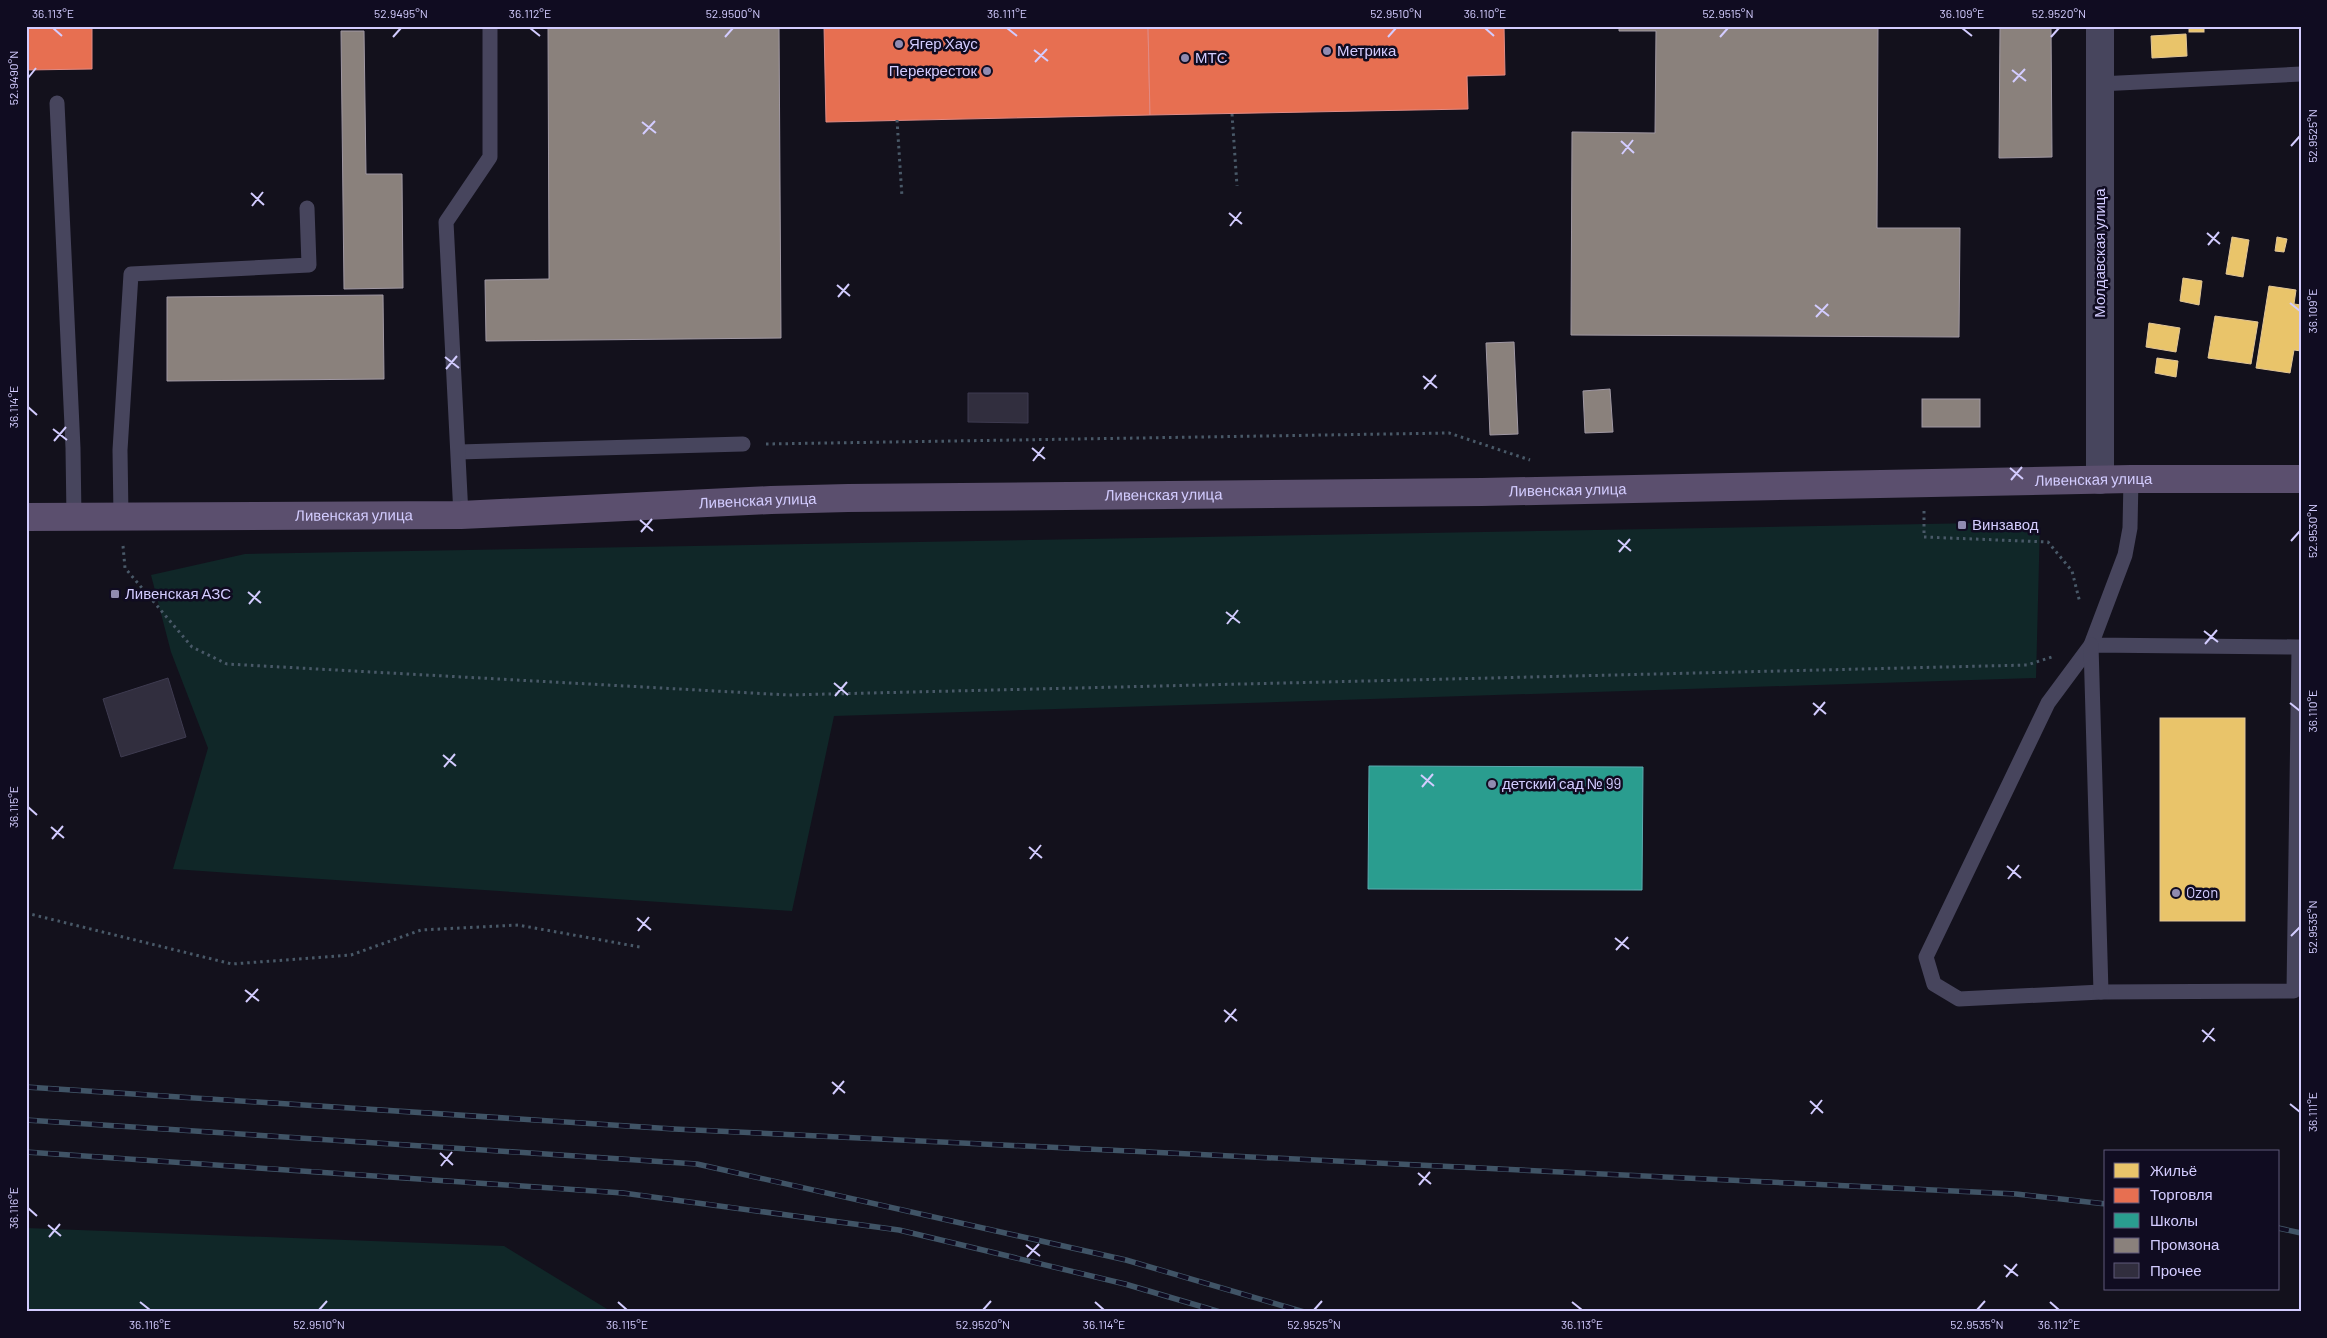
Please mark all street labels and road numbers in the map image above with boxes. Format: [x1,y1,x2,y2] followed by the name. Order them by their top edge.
[2090,188,2108,318] street label: Молдавская улица
[2034,469,2153,489] street label: Ливенская улица
[1508,479,1627,499] street label: Ливенская улица
[1105,484,1223,504] street label: Ливенская улица
[698,489,817,511] street label: Ливенская улица
[295,505,414,524] street label: Ливенская улица

